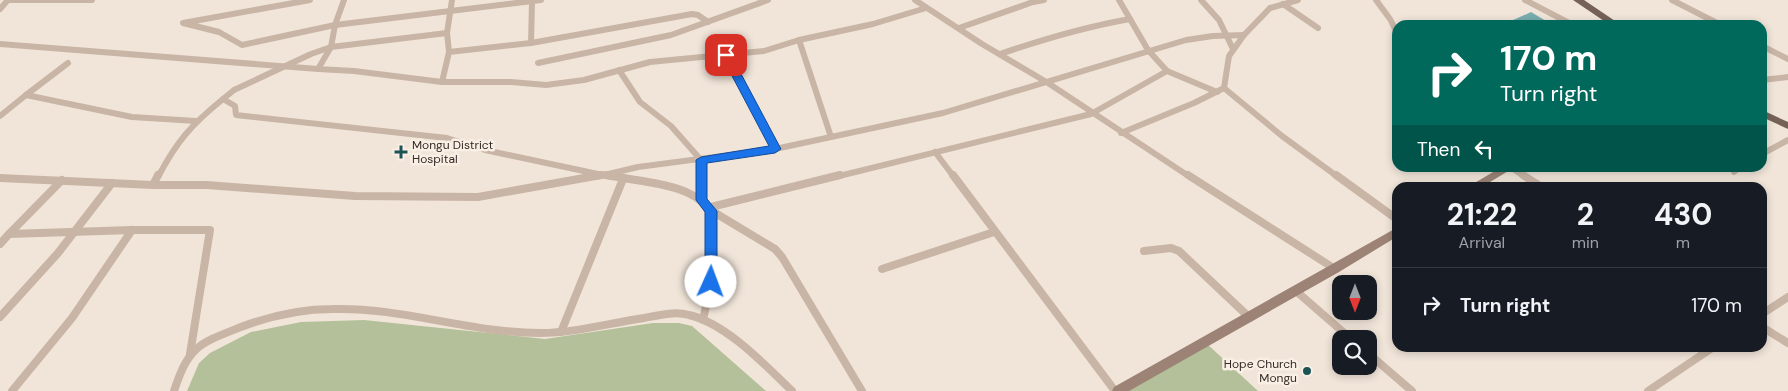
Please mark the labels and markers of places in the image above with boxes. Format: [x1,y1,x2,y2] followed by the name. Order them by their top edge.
[705,34,747,76] pin
[412,137,493,167] place label: Mongu District Hospital
[394,145,408,159] marker: Mongu District Hospital
[1224,356,1297,386] place label: Hope Church Mongu
[1301,365,1313,377] marker: Hope Church Mongu

